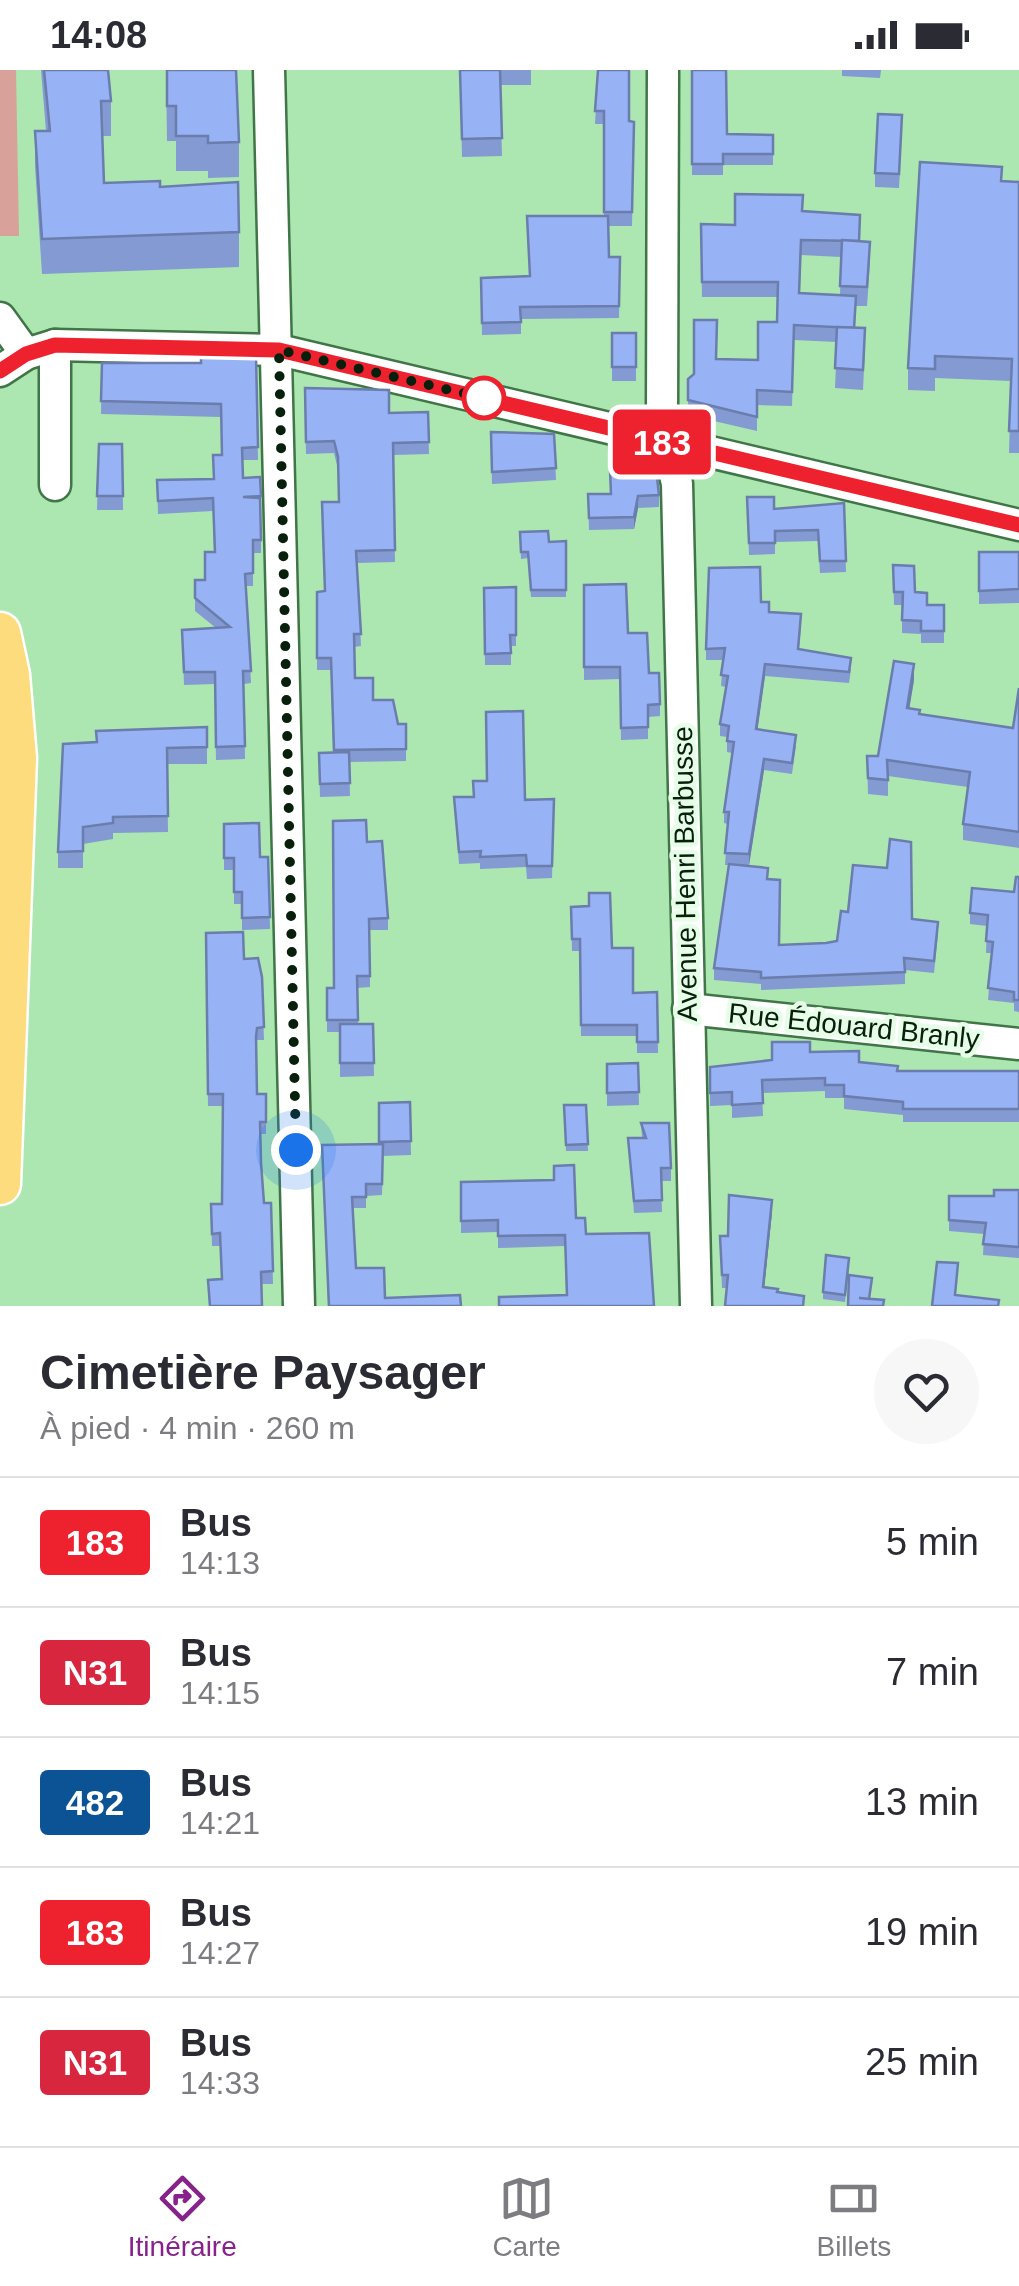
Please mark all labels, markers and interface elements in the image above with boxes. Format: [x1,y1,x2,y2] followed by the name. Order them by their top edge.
[50,14,147,56] text: 14:08
[463,377,505,419] unlabelled marker
[604,410,720,474] line badge: 183
[633,423,691,462] text: 183
[667,726,703,1022] street label: Avenue Henri Barbusse
[727,997,981,1055] street label: Rue Édouard Branly
[271,1125,321,1175] your location
[874,1339,979,1444] button: heart
[40,1346,486,1399] text: Cimetière Paysager
[40,1410,355,1446] text: À pied · 4 min · 260 m
[180,1502,252,1544] text: Bus
[886,1521,979,1563] text: 5 min
[66,1523,124,1562] text: 183
[180,1545,260,1581] text: 14:13
[180,1632,252,1674] text: Bus
[886,1651,979,1693] text: 7 min
[63,1653,127,1692] text: N31
[180,1675,260,1711] text: 14:15
[180,1762,252,1804] text: Bus
[865,1781,979,1823] text: 13 min
[66,1783,124,1822] text: 482
[180,1805,260,1841] text: 14:21
[180,1892,252,1934] text: Bus
[865,1911,979,1953] text: 19 min
[66,1913,124,1952] text: 183
[180,1935,260,1971] text: 14:27
[180,2022,252,2064] text: Bus
[865,2041,979,2083] text: 25 min
[63,2043,127,2082] text: N31
[180,2065,260,2101] text: 14:33
[128,2171,237,2263] tab: Itinéraire
[492,2171,561,2263] tab: Carte
[816,2171,891,2263] tab: Billets

